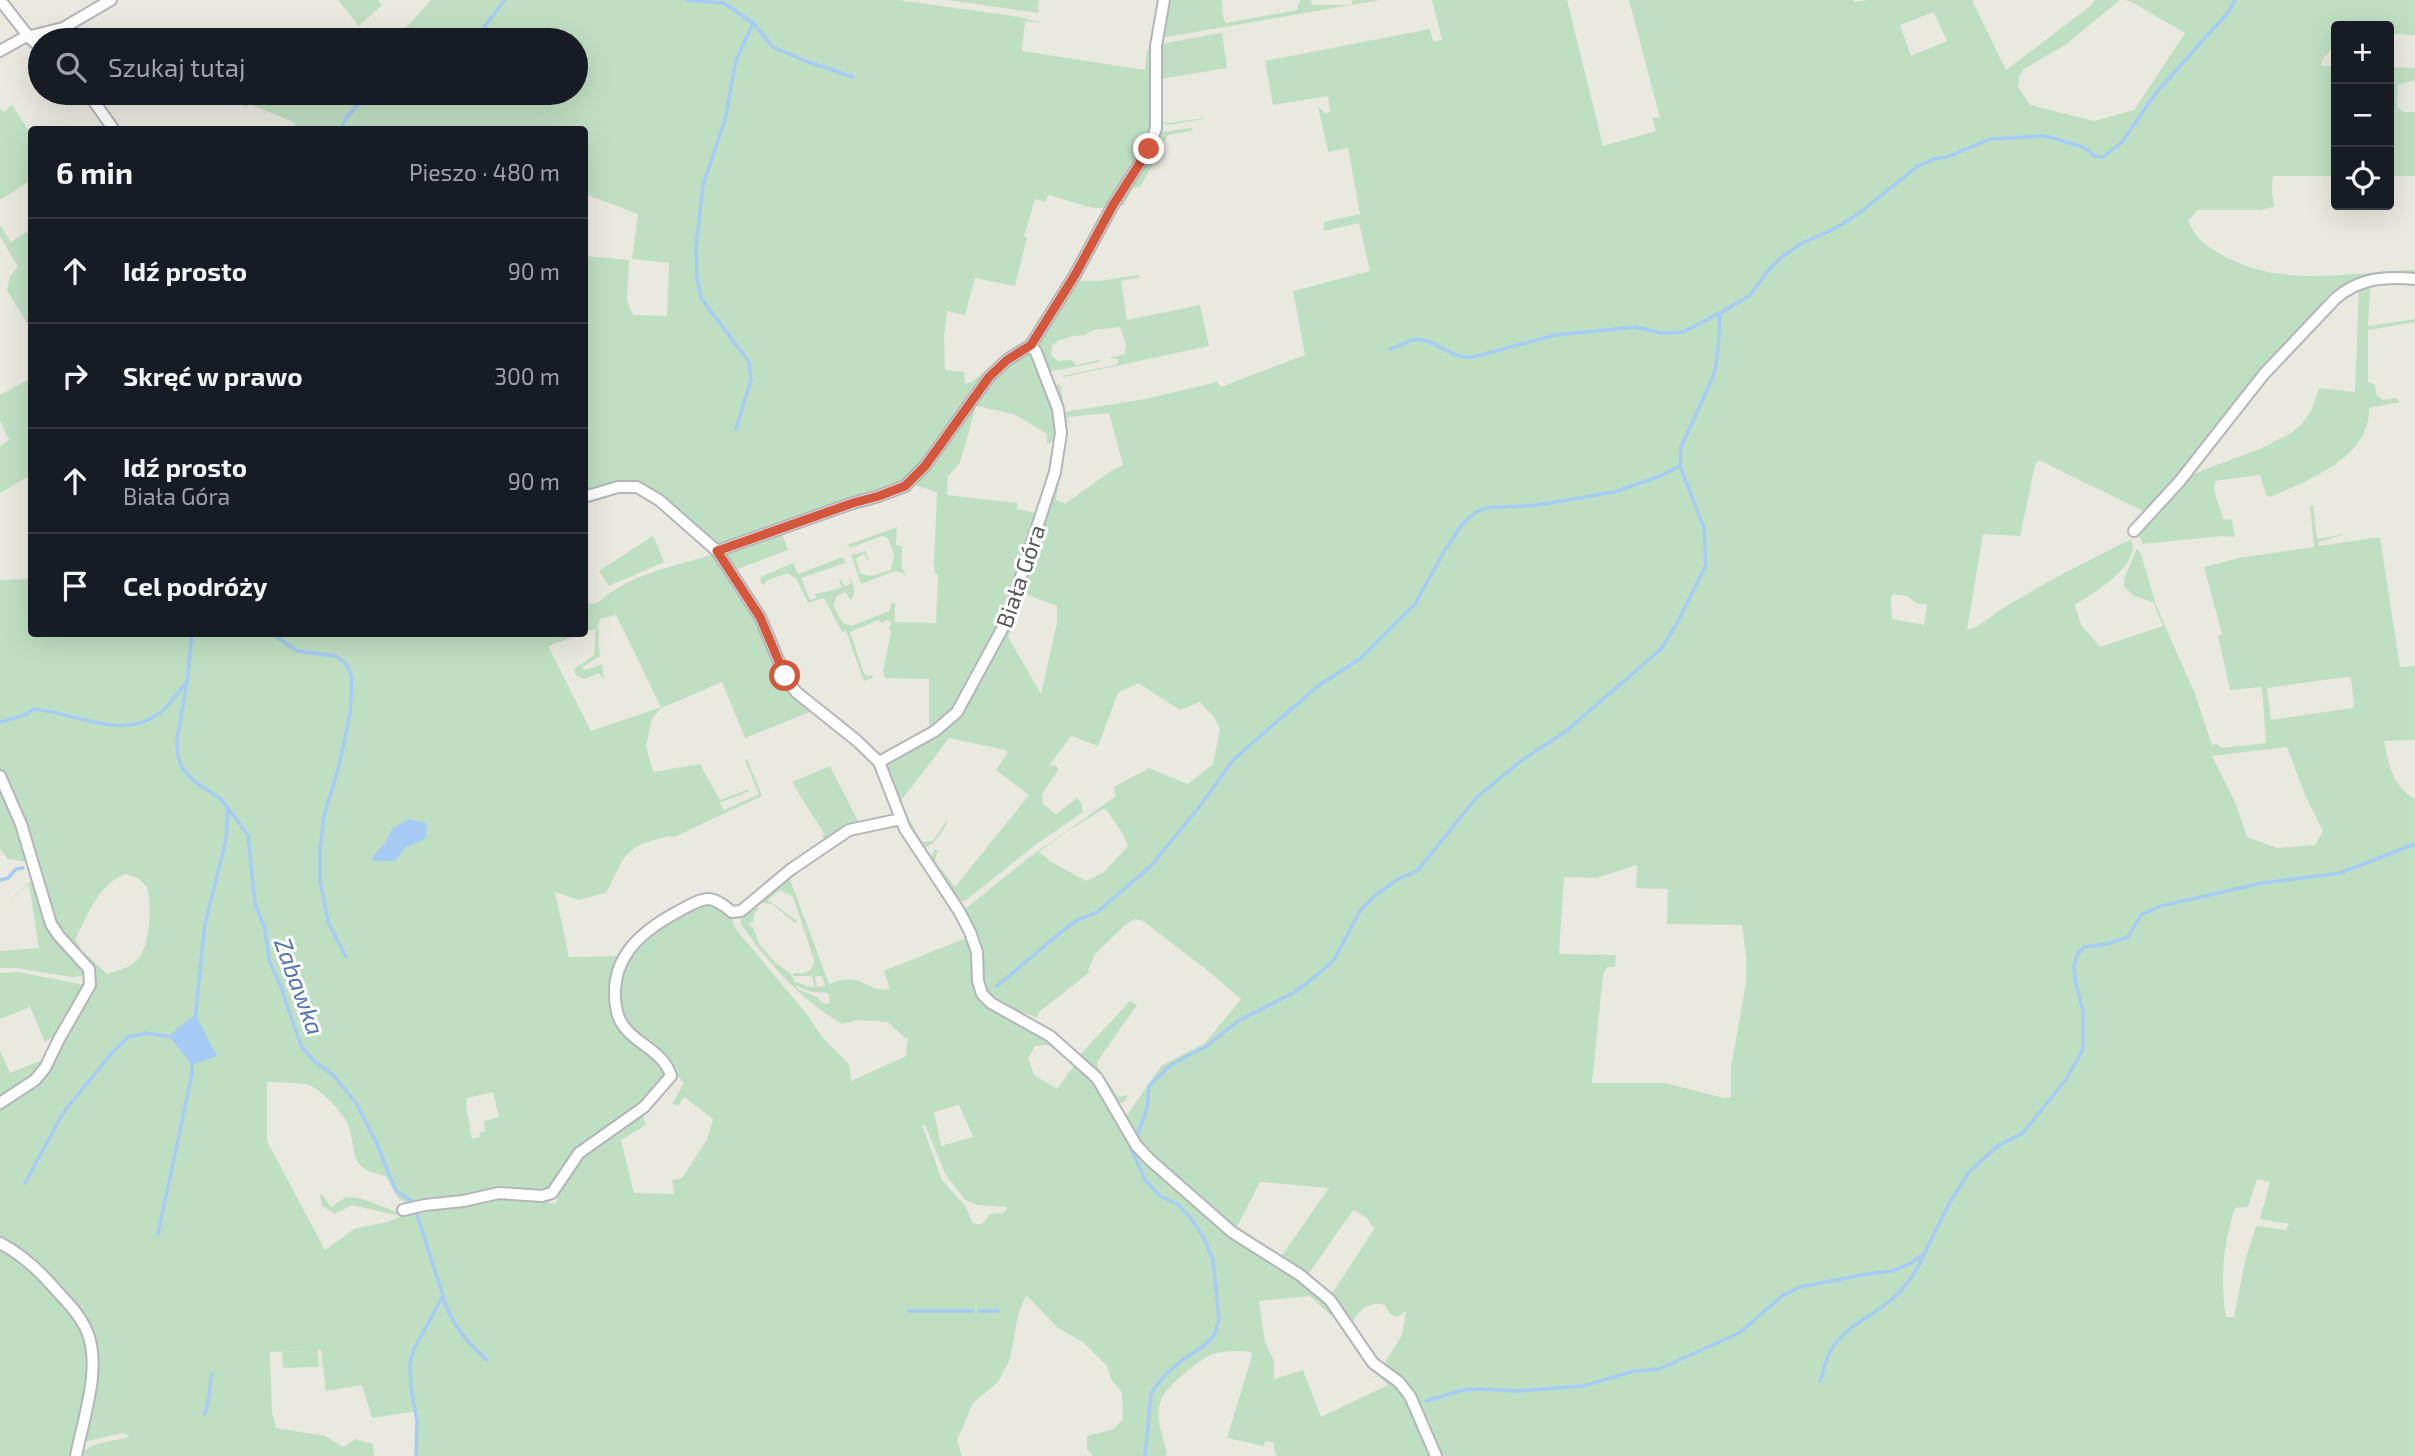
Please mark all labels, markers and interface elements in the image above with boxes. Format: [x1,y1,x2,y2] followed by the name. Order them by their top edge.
[2331,21,2394,210] map controls
[2331,21,2394,84] button: +
[28,28,588,105] search box
[52,48,90,86] icon: search
[108,51,245,82] text: Szukaj tutaj
[2331,84,2394,147] button: −
[1133,133,1164,164] route end
[2331,147,2394,210] button: locate
[56,154,133,190] text: 6 min
[409,158,560,186] text: Pieszo · 480 m
[56,252,94,290] icon: ahead
[123,255,247,286] text: Idź prosto
[508,257,560,285] text: 90 m
[56,357,94,395] icon: right
[123,360,303,391] text: Skręć w prawo
[494,362,560,390] text: 300 m
[123,451,247,482] text: Idź prosto
[56,462,94,500] icon: ahead
[508,467,560,495] text: 90 m
[123,482,230,510] text: Biała Góra
[989,521,1051,631] street label: Biała Góra
[56,567,94,605] icon: arrive
[123,570,268,601] text: Cel podróży
[769,660,800,691] route start
[269,934,331,1038] water label: Zabawka

